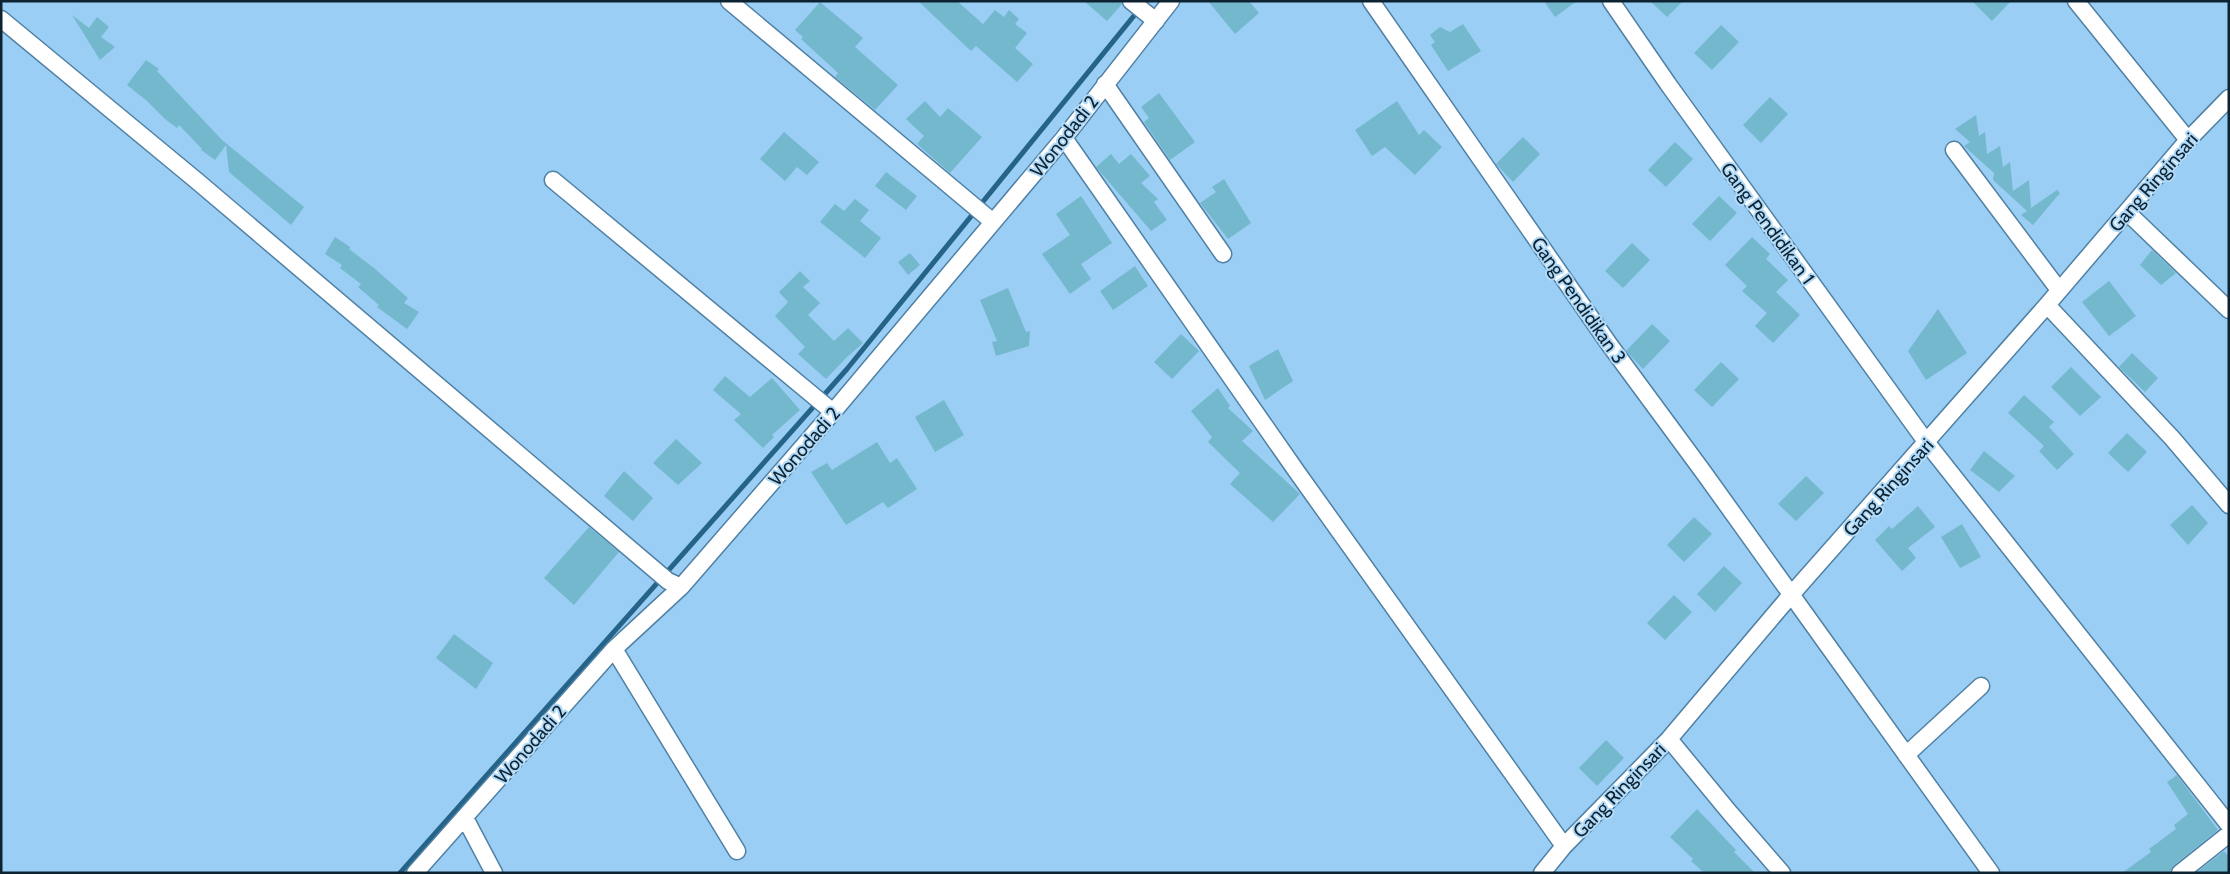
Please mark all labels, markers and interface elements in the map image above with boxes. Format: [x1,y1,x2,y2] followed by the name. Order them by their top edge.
[1025,91,1103,182] street label: Wonodadi 2
[2104,128,2203,237] street label: Gang Ringinsari
[1716,158,1820,289] street label: Gang Pendidikan 1
[1526,233,1631,368] street label: Gang Pendidikan 3
[764,402,845,491] street label: Wonodadi 2
[1838,434,1938,541] street label: Gang Ringinsari
[490,700,571,789] street label: Wonodadi 2
[1568,738,1671,843] street label: Gang Ringinsari

